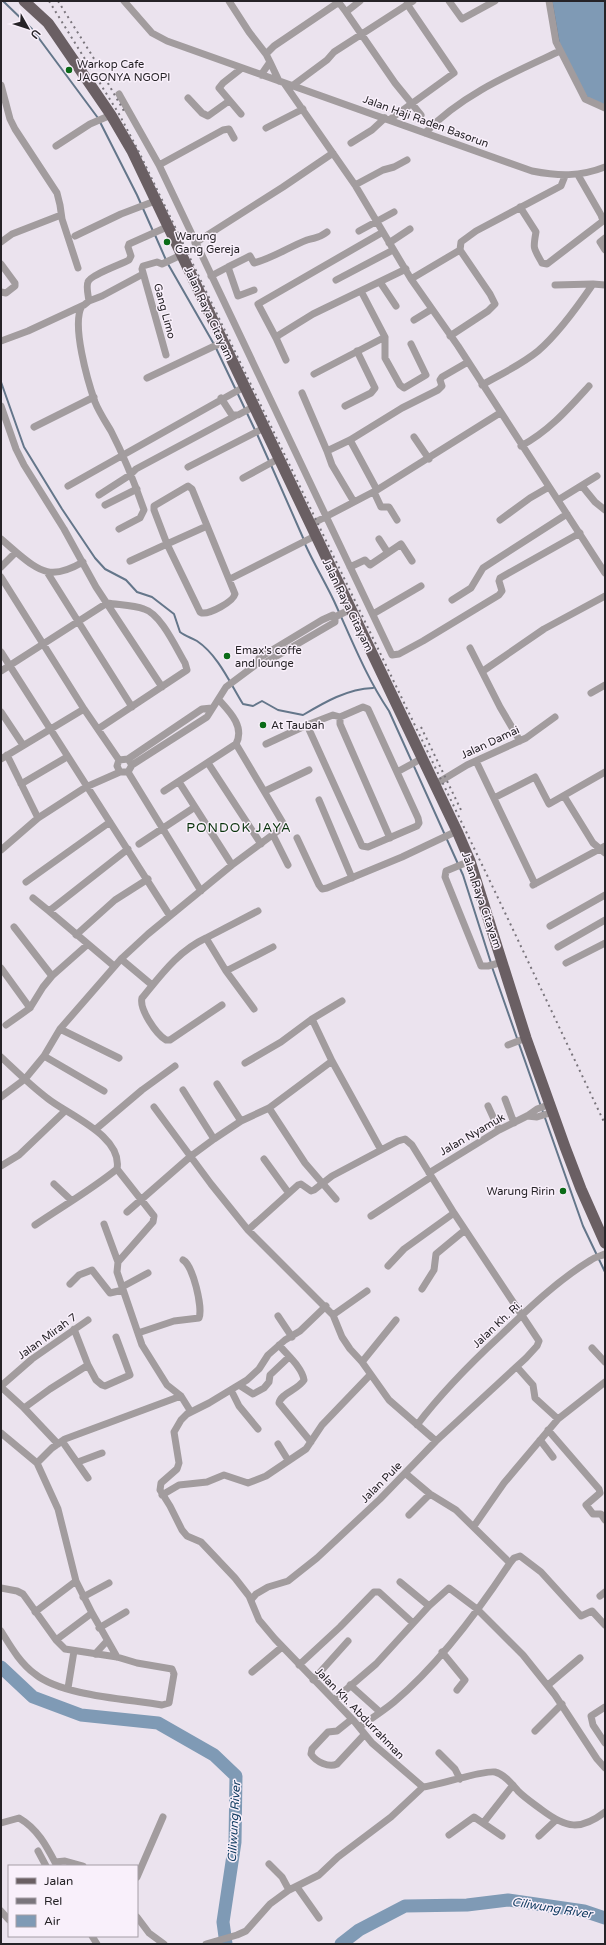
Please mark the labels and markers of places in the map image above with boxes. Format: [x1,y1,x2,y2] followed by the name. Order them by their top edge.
[77,58,170,84] place label: Warkop Cafe JAGONYA NGOPI
[64,65,74,75] marker: Warkop Cafe JAGONYA NGOPI
[175,230,240,256] place label: Warung Gang Gereja
[162,237,172,247] marker: Warung Gang Gereja
[235,644,302,670] place label: Emax's coffe and lounge
[222,651,232,661] marker: Emax's coffe and lounge
[271,719,325,732] place label: At Taubah
[258,720,268,730] marker: At Taubah
[487,1185,555,1198] place label: Warung Ririn
[558,1186,568,1196] marker: Warung Ririn

